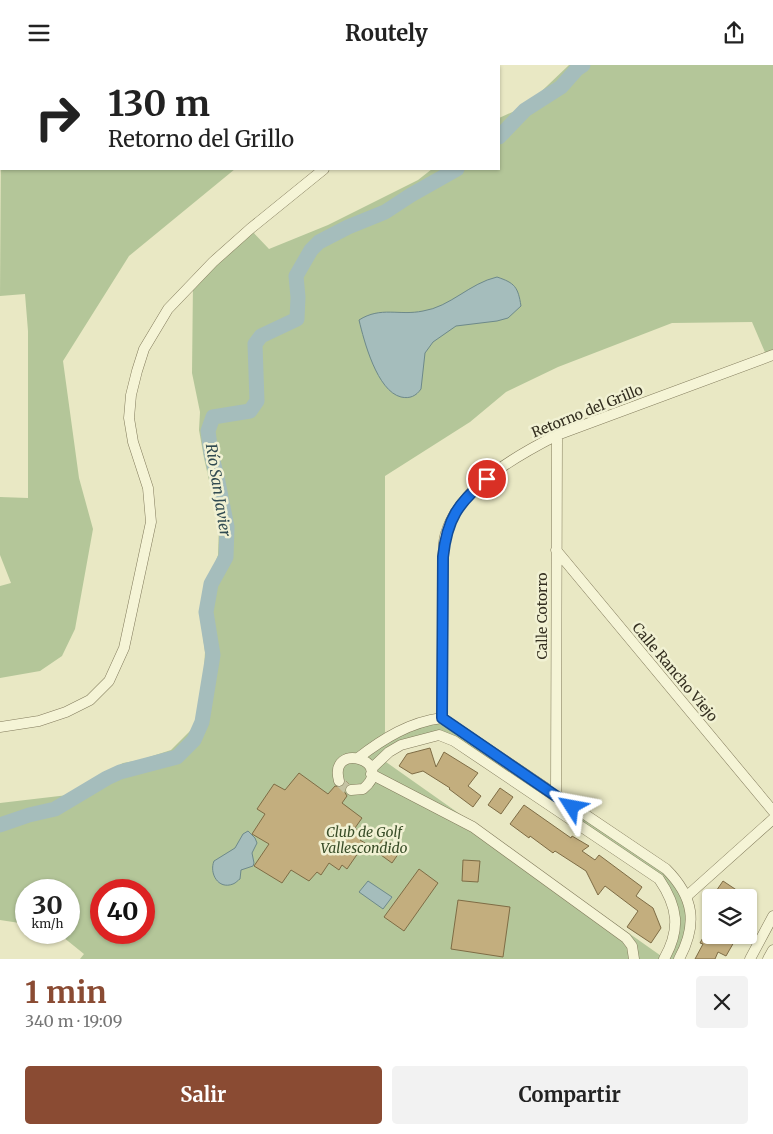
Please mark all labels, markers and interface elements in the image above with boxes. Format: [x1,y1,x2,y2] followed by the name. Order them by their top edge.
[25,19,53,47] icon: menu
[345,19,428,47] text: Routely
[720,19,748,47] icon: share
[108,82,210,126] text: 130 m
[25,85,90,150] icon: right
[108,125,294,153] text: Retorno del Grillo
[529,380,645,442] street label: Retorno del Grillo
[202,442,235,539] water label: Río San Javier
[466,458,508,500] pin
[473,465,501,493] icon: arrive
[533,573,551,660] street label: Calle Cotorro
[628,619,722,725] street label: Calle Rancho Viejo
[545,780,597,832] position arrow
[321,823,408,857] park label: Club de Golf Vallescondido
[90,879,155,944] speed limit sign: 40
[32,889,63,921] text: 30
[702,889,757,944] map controls
[702,889,757,944] button: layers
[32,916,63,931] text: km/h
[25,973,107,1011] text: 1 min
[696,976,748,1028] button: close
[25,1011,123,1031] text: 340 m · 19:09
[25,1066,382,1124] button: Salir
[392,1066,748,1124] button: Compartir

